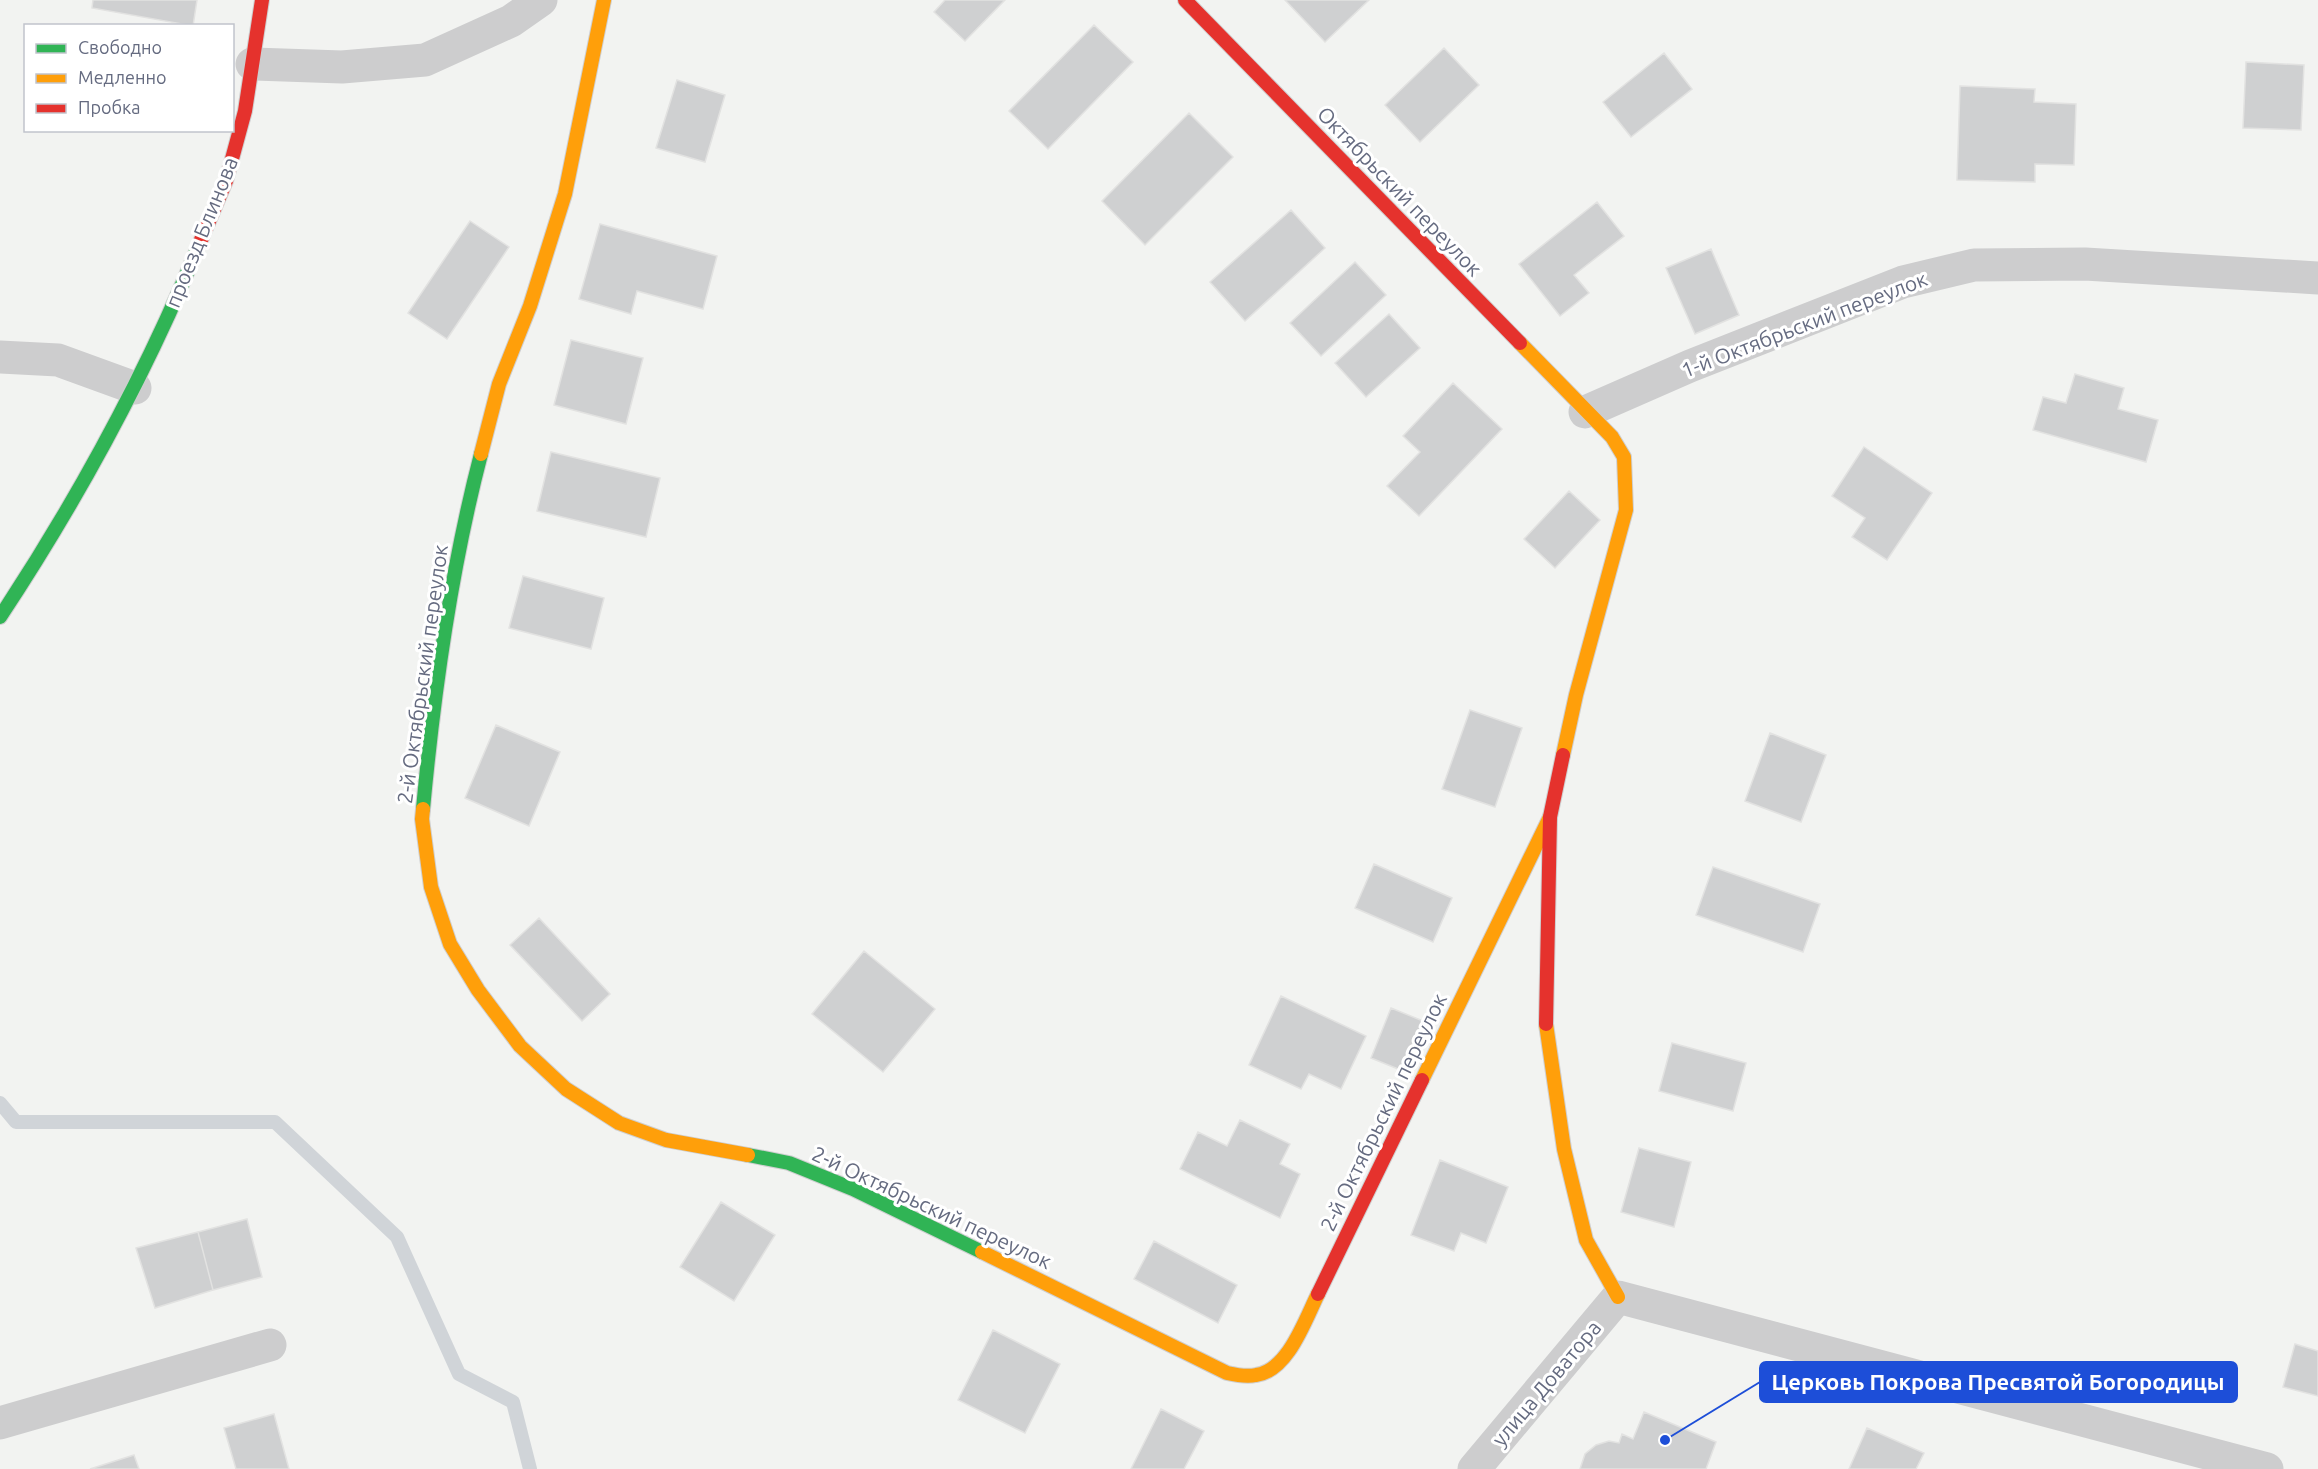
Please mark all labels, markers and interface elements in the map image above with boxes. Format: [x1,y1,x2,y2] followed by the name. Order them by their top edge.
[24,24,234,132] legend
[78,37,162,57] text: Свободно
[78,67,167,87] text: Медленно
[78,97,141,117] text: Пробка
[1313,101,1487,281] street label: Октябрьский переулок
[160,153,242,311] street label: проезд Блинова
[1678,266,1930,382] street label: 1-й Октябрьский переулок
[392,543,452,805] street label: 2-й Октябрьский переулок
[1315,989,1451,1235] street label: 2-й Октябрьский переулок
[809,1141,1056,1273] street label: 2-й Октябрьский переулок
[1487,1315,1605,1451] street label: улица Доватора
[1760,1362,2237,1402] callout: Церковь Покрова Пресвятой Богородицы
[1771,1369,2225,1394] text: Церковь Покрова Пресвятой Богородицы

